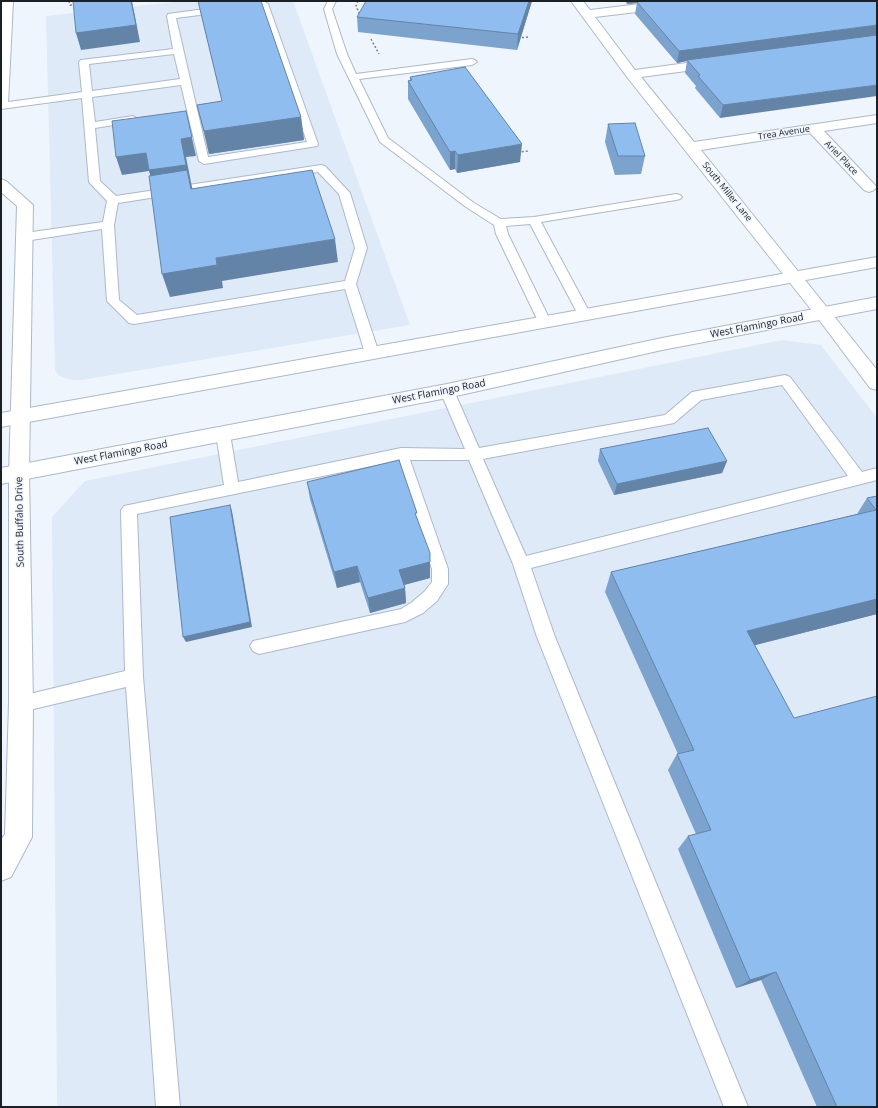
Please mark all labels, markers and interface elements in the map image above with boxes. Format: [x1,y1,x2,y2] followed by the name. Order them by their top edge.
[757,124,811,142] street label: Trea Avenue
[822,139,860,177] street label: Ariel Place
[700,160,754,224] street label: South Miller Lane
[709,311,805,341] street label: West Flamingo Road
[391,377,487,407] street label: West Flamingo Road
[73,438,169,468] street label: West Flamingo Road
[13,477,27,567] street label: South Buffalo Drive

